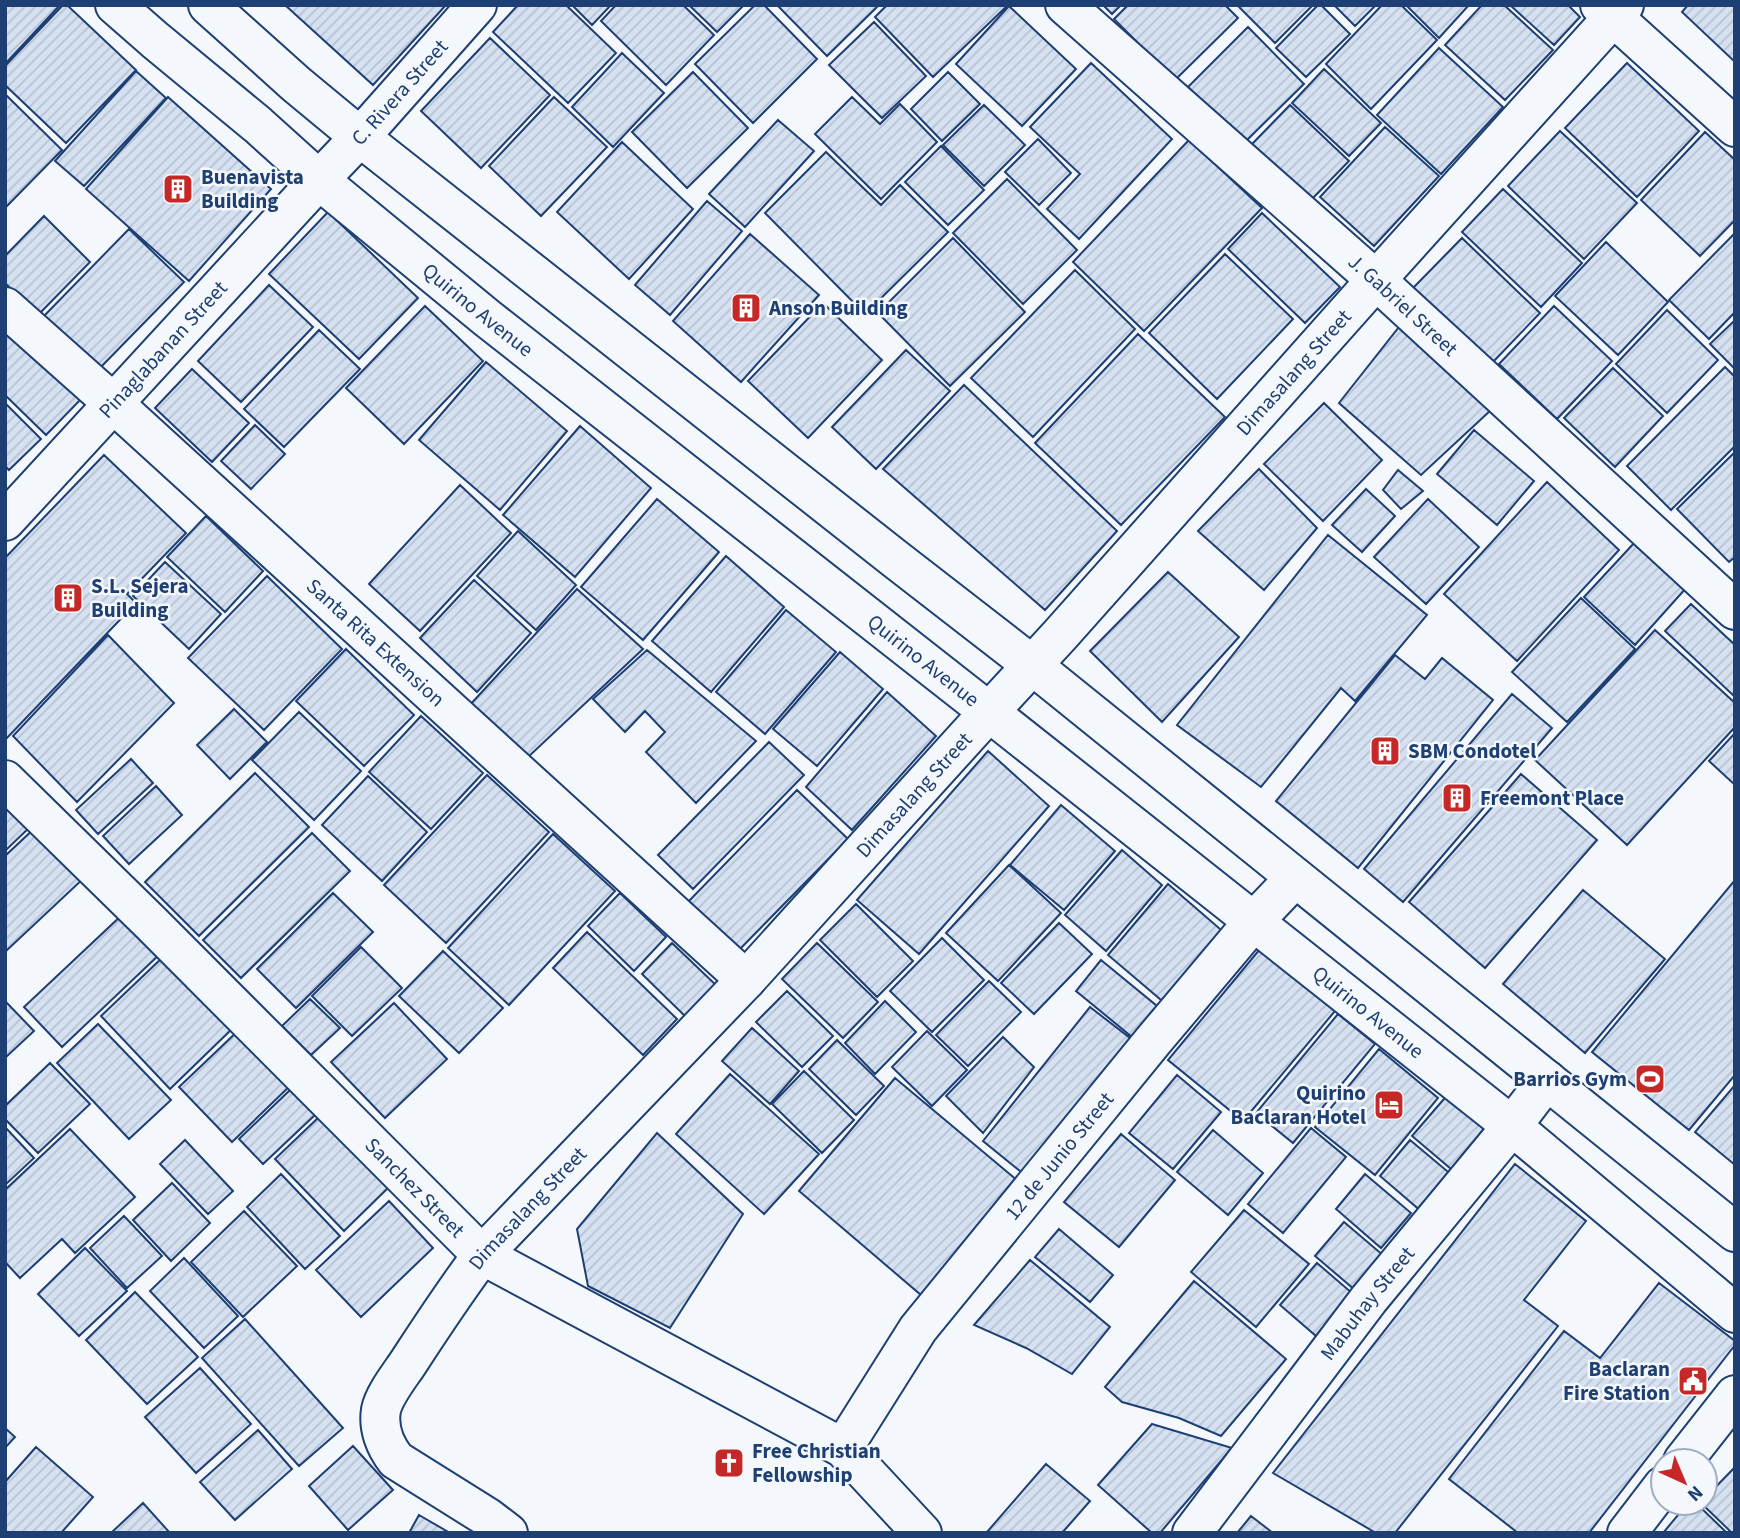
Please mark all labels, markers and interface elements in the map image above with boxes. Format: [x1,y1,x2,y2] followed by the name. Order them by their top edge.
[344,33,455,152] street label: C. Rivera Street
[201,162,304,216] place label: Buenavista Building
[161,172,195,206] building icon: Buenavista Building
[1341,247,1465,363] street label: J. Gabriel Street
[416,256,540,364] street label: Quirino Avenue
[91,274,234,425] street label: Pinaglabanan Street
[729,291,763,325] building icon: Anson Building
[768,293,908,323] place label: Anson Building
[1229,303,1358,442] street label: Dimasalang Street
[91,571,188,625] place label: S.L. Sejera Building
[300,571,452,714] street label: Santa Rita Extension
[51,581,85,615] building icon: S.L. Sejera Building
[861,607,986,714] street label: Quirino Avenue
[849,725,979,864] street label: Dimasalang Street
[1368,734,1402,768] building icon: SBM Condotel
[1408,736,1536,766] place label: SBM Condotel
[1440,781,1474,815] building icon: Freemont Place
[1480,783,1624,813] place label: Freemont Place
[1306,959,1430,1066] street label: Quirino Avenue
[1633,1062,1667,1096] sports icon: Barrios Gym
[1513,1064,1627,1094] place label: Barrios Gym
[1230,1078,1366,1132] place label: Quirino Baclaran Hotel
[998,1085,1121,1227] street label: 12 de Junio Street
[1372,1088,1406,1122] hotel icon: Quirino Baclaran Hotel
[358,1131,472,1244] street label: Sanchez Street
[461,1140,593,1276] street label: Dimasalang Street
[1313,1240,1422,1366] street label: Mabuhay Street
[1563,1354,1670,1408] place label: Baclaran Fire Station
[1676,1364,1710,1398] public building icon: Baclaran Fire Station
[752,1436,881,1490] place label: Free Christian Fellowship
[712,1446,746,1480] church icon: Free Christian Fellowship
[1649,1447,1719,1517] north arrow
[1681,1479,1709,1507] text: N

